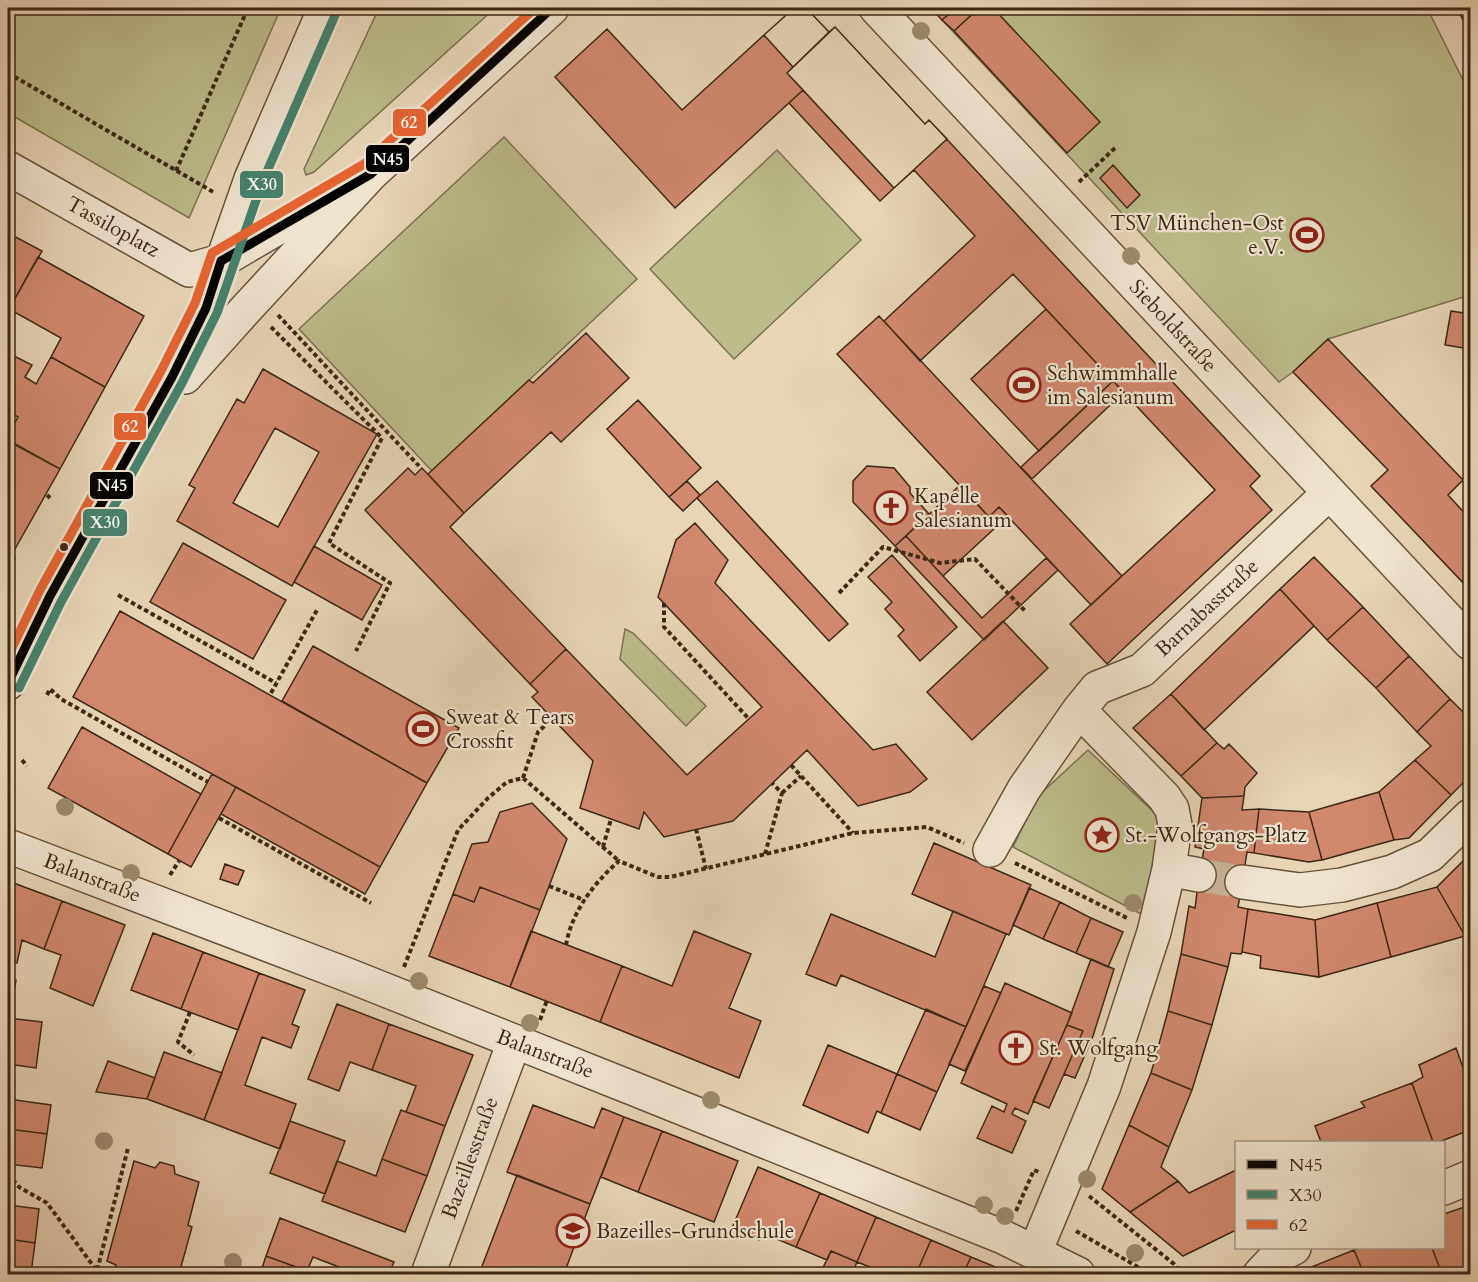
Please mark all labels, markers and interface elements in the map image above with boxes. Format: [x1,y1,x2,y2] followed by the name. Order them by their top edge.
[392,108,427,137] line badge: 62
[401,112,417,134] text: 62
[365,144,410,173] line badge: N45
[373,149,403,171] text: N45
[239,170,284,199] line badge: X30
[247,174,277,196] text: X30
[61,189,165,265] street label: Tassiloplatz
[1110,209,1284,262] place label: TSV München-Ost e.V.
[1289,217,1325,253] sports icon: TSV München-Ost e.V.
[1122,273,1224,379] street label: Sieboldstraße
[1047,359,1178,412] place label: Schwimmhalle im Salesianum
[1006,367,1042,403] sports icon: Schwimmhalle im Salesianum
[113,412,147,441] line badge: 62
[122,416,138,438] text: 62
[89,471,134,500] line badge: N45
[97,475,127,497] text: N45
[914,482,1012,535] place label: Kapelle Salesianum
[873,490,909,526] church icon: Kapelle Salesianum
[82,508,128,537] line badge: X30
[90,512,120,534] text: X30
[58,541,70,553] unlabelled marker
[1149,552,1265,664] street label: Barnabasstraße
[446,703,574,756] place label: Sweat & Tears Crossfit
[405,711,441,747] sports icon: Sweat & Tears Crossfit
[1084,817,1120,853] place icon: St.-Wolfgangs-Platz
[1125,821,1308,850] place label: St.-Wolfgangs-Platz
[39,846,145,910] street label: Balanstraße
[492,1022,598,1086] street label: Balanstraße
[998,1030,1034,1066] church icon: St. Wolfgang
[1039,1034,1158,1063] place label: St. Wolfgang
[435,1093,505,1223] street label: Bazeillesstraße
[1235,1141,1445,1249] legend
[1289,1153,1323,1178] text: N45
[1289,1183,1322,1208] text: X30
[555,1213,591,1249] school or university icon: Bazeilles-Grundschule
[1289,1213,1307,1238] text: 62
[596,1217,794,1246] place label: Bazeilles-Grundschule

